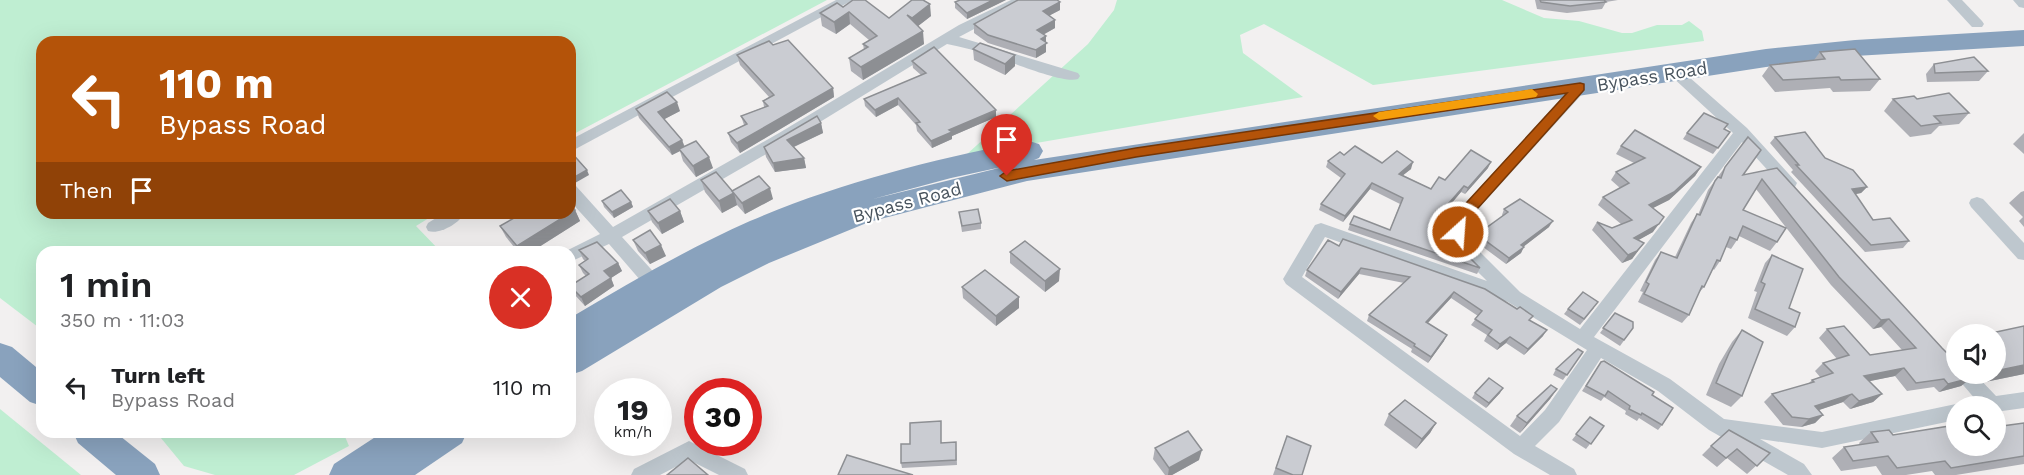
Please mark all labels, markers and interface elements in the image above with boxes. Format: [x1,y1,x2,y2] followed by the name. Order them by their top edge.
[1595,57,1709,95] street label: Bypass Road
[159,59,274,108] text: 110 m
[60,60,138,138] icon: left
[159,109,326,141] text: Bypass Road
[981,114,1032,176] pin
[990,123,1023,156] icon: arrive
[125,174,158,207] icon: arrive
[850,177,964,227] street label: Bypass Road
[60,178,113,203] text: Then
[1426,200,1490,264] position arrow
[60,264,152,306] text: 1 min
[489,266,552,329] button: close
[60,308,185,332] text: 350 m · 11:03
[1946,324,2006,456] map controls
[1946,324,2006,384] button: sound
[111,363,205,388] text: Turn left
[60,371,93,404] icon: left
[493,375,552,400] text: 110 m
[684,378,762,456] speed limit sign: 30
[111,388,235,412] text: Bypass Road
[617,392,649,427] text: 19
[1946,396,2006,456] button: search
[614,423,652,441] text: km/h

